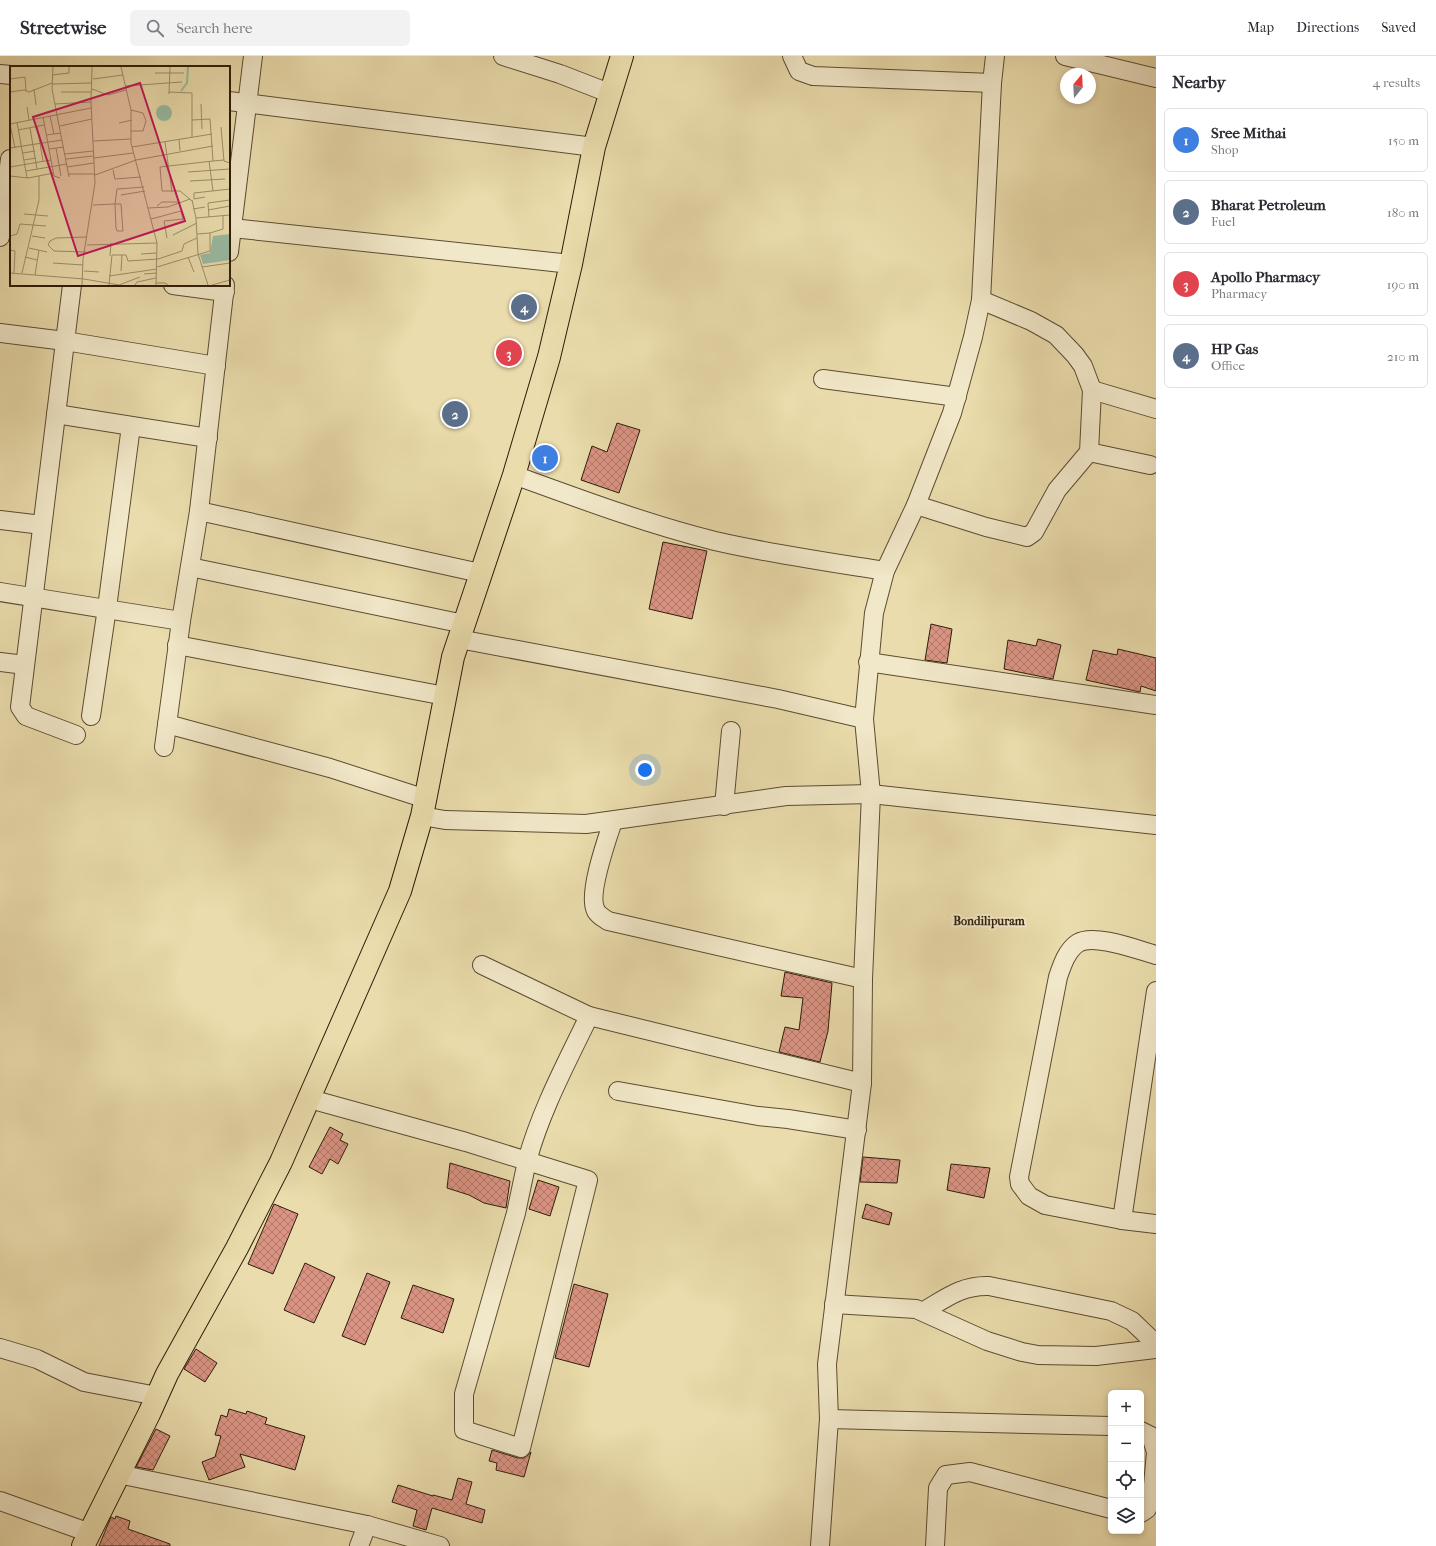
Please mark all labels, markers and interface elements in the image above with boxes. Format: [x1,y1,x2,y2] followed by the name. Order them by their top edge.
[130,10,410,46] search box
[20,17,106,39] text: Streetwise
[144,17,166,39] icon: search
[176,19,252,37] text: Search here
[1247,19,1274,36] text: Map
[1296,19,1359,36] text: Directions
[1381,19,1416,36] text: Saved
[10,66,230,286] inset map
[1060,68,1096,104] north arrow
[1172,72,1226,92] text: Nearby
[1373,75,1420,90] text: 4 results
[1211,124,1286,142] text: Sree Mithai
[1184,133,1188,148] text: 1
[1388,133,1419,148] text: 150 m
[1211,142,1239,157] text: Shop
[1211,196,1326,214] text: Bharat Petroleum
[1183,205,1189,220] text: 2
[1387,205,1419,220] text: 180 m
[1211,214,1235,229] text: Fuel
[1211,268,1320,286] text: Apollo Pharmacy
[1183,277,1189,292] text: 3
[1387,277,1419,292] text: 190 m
[1211,286,1267,301] text: Pharmacy
[511,292,537,322] pin: 4
[496,338,522,368] pin: 3
[1211,340,1258,358] text: HP Gas
[1182,349,1190,364] text: 4
[1387,349,1419,364] text: 210 m
[1211,358,1245,373] text: Office
[442,399,468,429] pin: 2
[532,443,558,473] pin: 1
[635,760,655,780] your location
[953,914,1026,929] district label: Bondilipuram
[1108,1390,1144,1534] map controls
[1108,1390,1144,1426] button: +
[1108,1426,1144,1462] button: −
[1108,1462,1144,1498] button: locate
[1108,1498,1144,1534] button: layers

